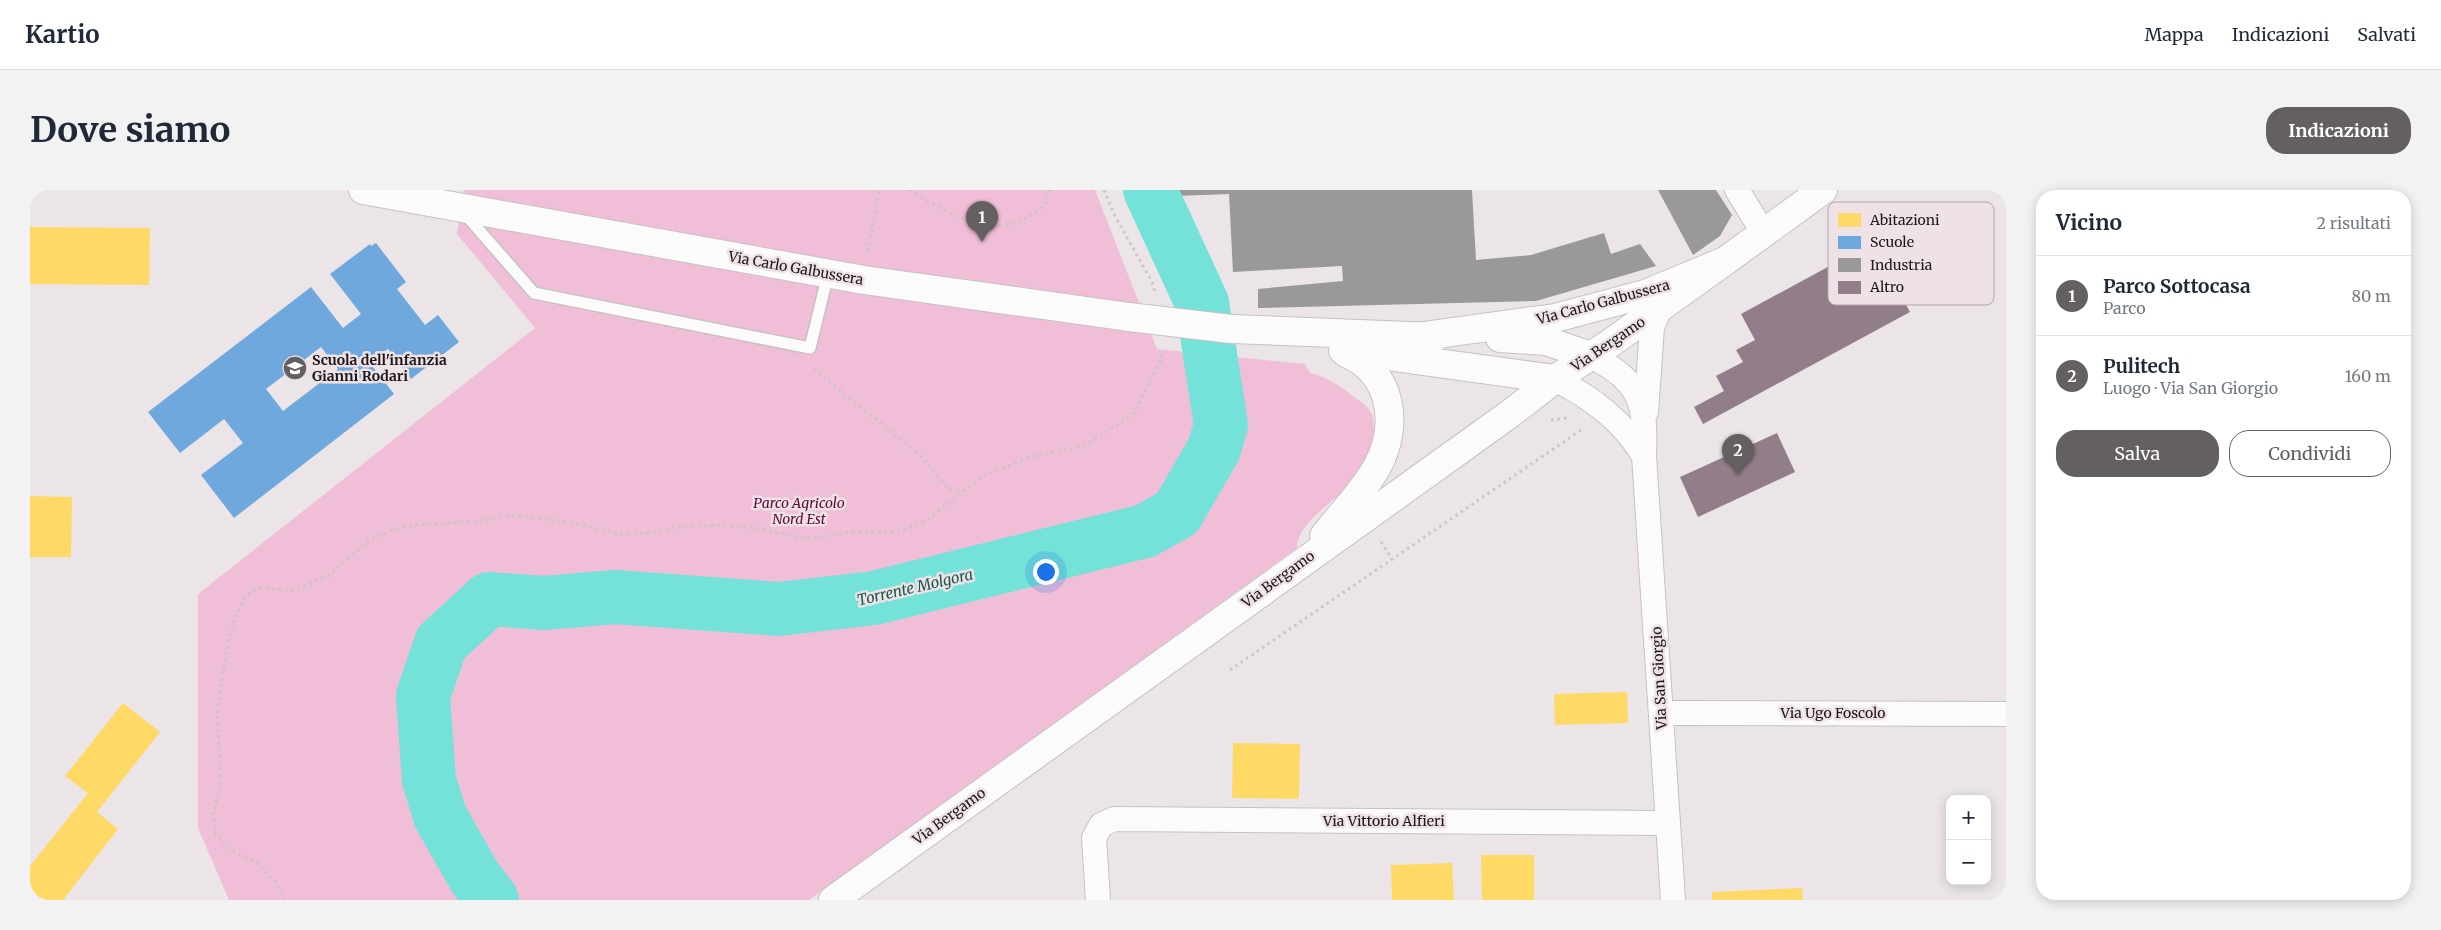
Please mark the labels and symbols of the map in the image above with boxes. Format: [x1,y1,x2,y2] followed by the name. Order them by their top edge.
[966,201,998,242] pin: 1
[1828,202,1994,305] legend
[1869,211,1940,229] text: Abitazioni
[1870,233,1914,251] text: Scuole
[726,247,865,289] street label: Via Carlo Galbussera
[1870,256,1933,274] text: Industria
[1534,275,1672,329] street label: Via Carlo Galbussera
[1869,278,1904,296] text: Altro
[1567,313,1649,376] street label: Via Bergamo
[312,351,447,385] place label: Scuola dell'infanzia Gianni Rodari
[282,355,308,381] school or university icon: Scuola dell'infanzia Gianni Rodari
[1722,434,1754,475] pin: 2
[753,494,845,528] park label: Parco Agricolo Nord Est
[1237,547,1318,612] street label: Via Bergamo
[1033,559,1059,585] your location
[855,564,975,610] water label: Torrente Molgora
[1647,626,1671,731] street label: Via San Giorgio
[1780,704,1885,722] street label: Via Ugo Foscolo
[908,784,989,849] street label: Via Bergamo
[1322,812,1445,830] street label: Via Vittorio Alfieri

